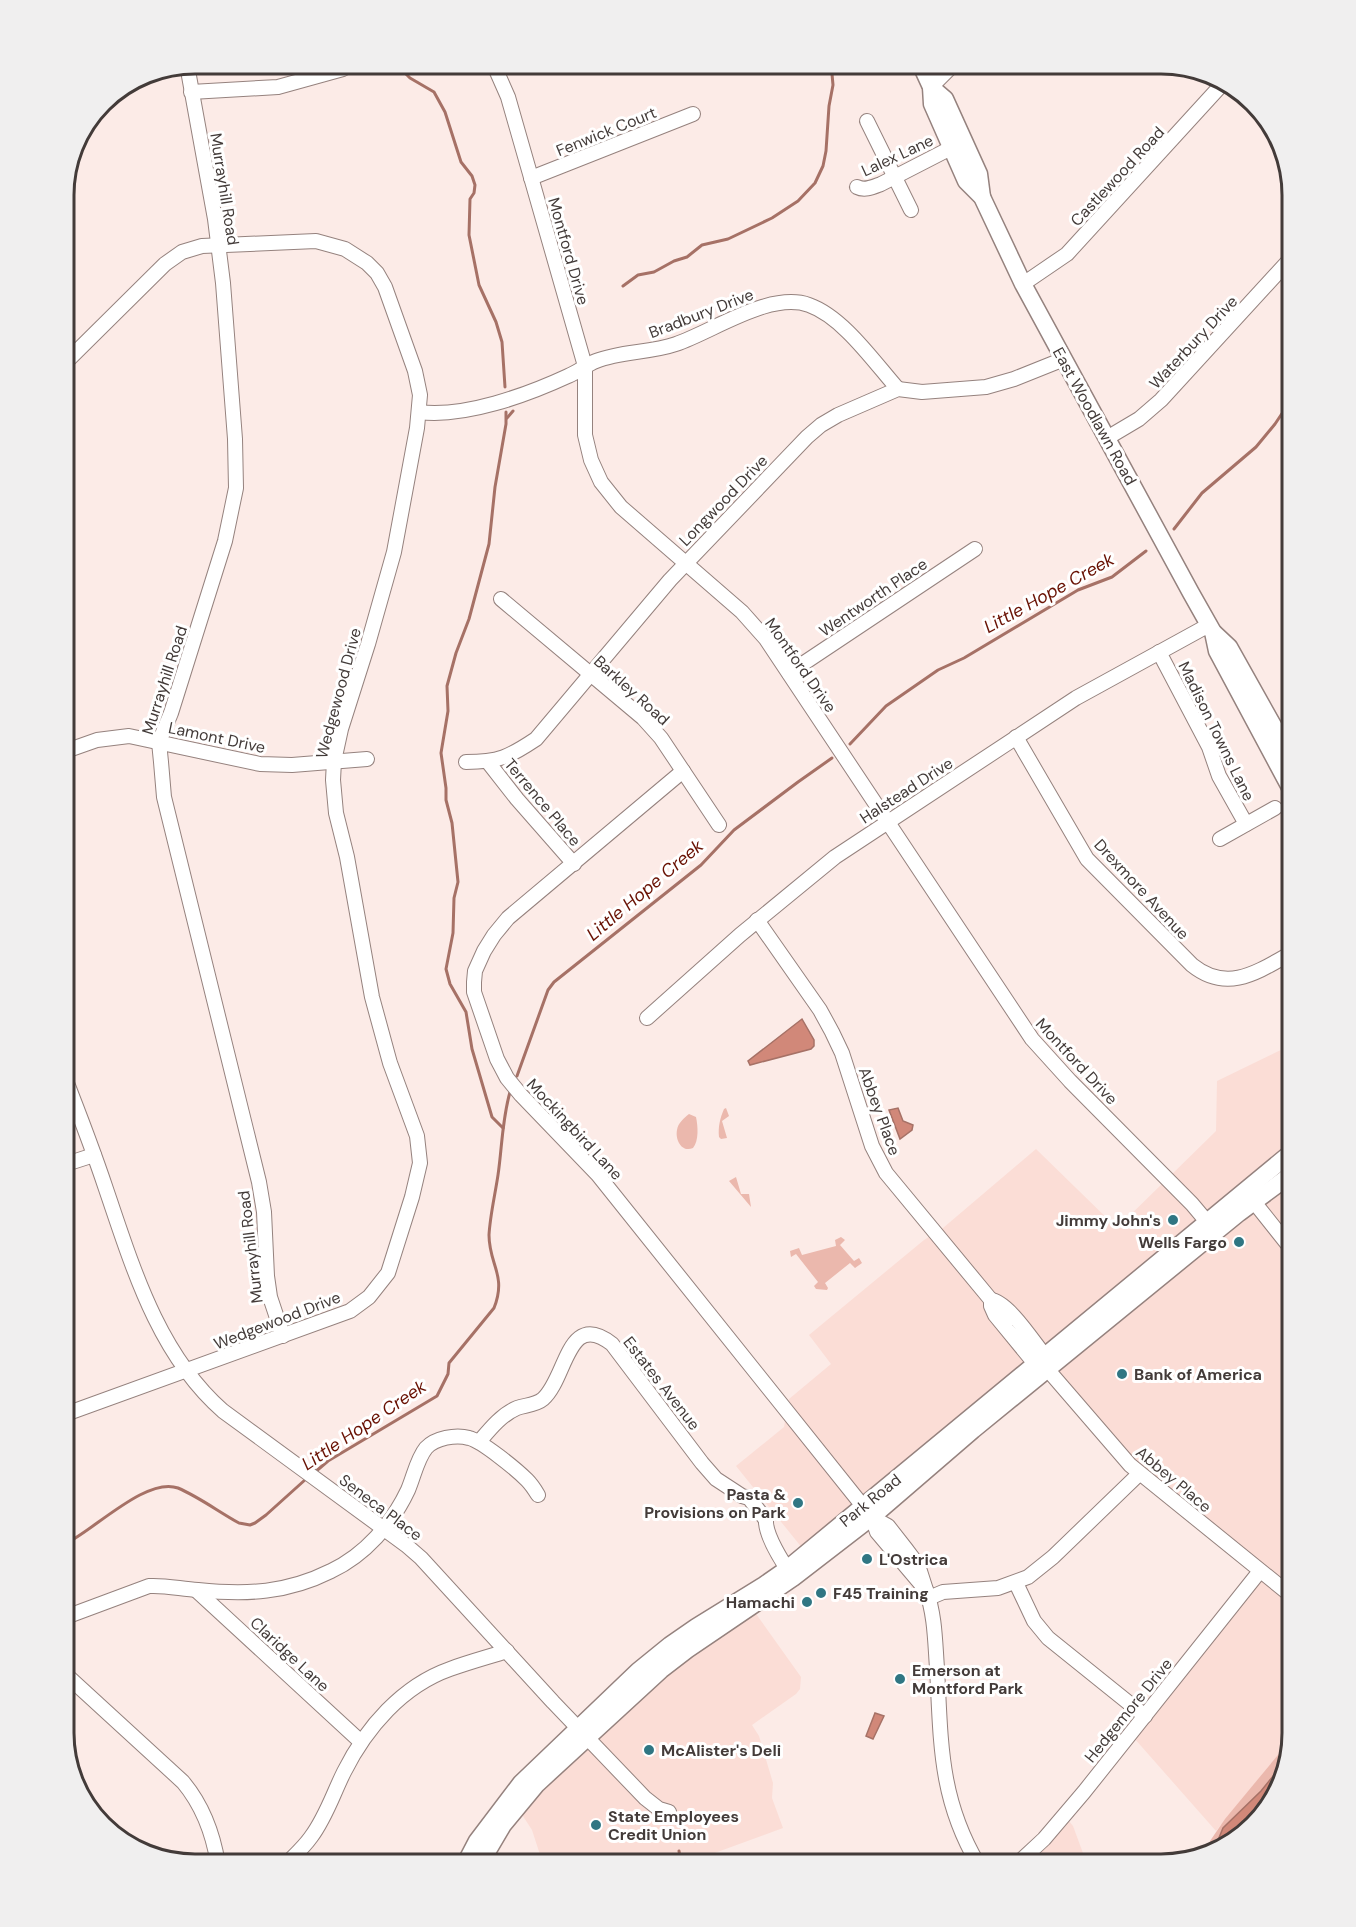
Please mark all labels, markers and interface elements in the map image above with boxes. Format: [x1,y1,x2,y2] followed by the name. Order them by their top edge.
[553,102,659,161] street label: Fenwick Court
[1066,122,1169,231] street label: Castlewood Road
[858,130,937,181] street label: Lalex Lane
[205,131,244,247] street label: Murrayhill Road
[543,195,594,307] street label: Montford Drive
[646,284,757,343] street label: Bradbury Drive
[1145,291,1242,394] street label: Waterbury Drive
[1048,344,1141,489] street label: East Woodlawn Road
[675,450,772,550] street label: Longwood Drive
[979,547,1119,639] water label: Little Hope Creek
[815,553,931,641] street label: Wentworth Place
[760,614,841,717] street label: Montford Drive
[137,623,192,737] street label: Murrayhill Road
[311,626,366,761] street label: Wedgewood Drive
[589,651,674,730] street label: Barkley Road
[1174,658,1259,804] street label: Madison Towns Lane
[167,717,267,758] street label: Lamont Drive
[856,753,957,828] street label: Halstead Drive
[500,754,586,851] street label: Terrence Place
[581,833,709,946] water label: Little Hope Creek
[1090,835,1194,944] street label: Drexmore Avenue
[1031,1014,1122,1109] street label: Montford Drive
[854,1064,905,1158] street label: Abbey Place
[522,1074,627,1185] street label: Mockingbird Lane
[233,1189,268,1305] street label: Murrayhill Road
[1056,1210,1161,1231] place label: Jimmy John's
[1166,1213,1180,1227] marker: Jimmy John's
[1138,1232,1227,1253] place label: Wells Fargo
[1232,1235,1246,1249] marker: Wells Fargo
[211,1287,344,1354] street label: Wedgewood Drive
[618,1332,705,1434] street label: Estates Avenue
[1134,1364,1262,1385] place label: Bank of America
[1115,1367,1129,1381] marker: Bank of America
[297,1374,432,1476] water label: Little Hope Creek
[1132,1442,1216,1517] street label: Abbey Place
[335,1469,426,1545] street label: Seneca Place
[835,1469,905,1532] street label: Park Road
[644,1484,787,1523] place label: Pasta & Provisions on Park
[791,1496,805,1510] marker: Pasta & Provisions on Park
[879,1549,948,1570] place label: L'Ostrica
[860,1552,874,1566] marker: L'Ostrica
[833,1583,929,1604] place label: F45 Training
[814,1586,828,1600] marker: F45 Training
[726,1592,795,1613] place label: Hamachi
[800,1595,814,1609] marker: Hamachi
[246,1612,334,1696] street label: Claridge Lane
[1080,1654,1177,1767] street label: Hedgemore Drive
[912,1660,1024,1699] place label: Emerson at Montford Park
[893,1672,907,1686] marker: Emerson at Montford Park
[661,1740,781,1761] place label: McAlister's Deli
[642,1743,656,1757] marker: McAlister's Deli
[608,1806,739,1845] place label: State Employees Credit Union
[589,1818,603,1832] marker: State Employees Credit Union

